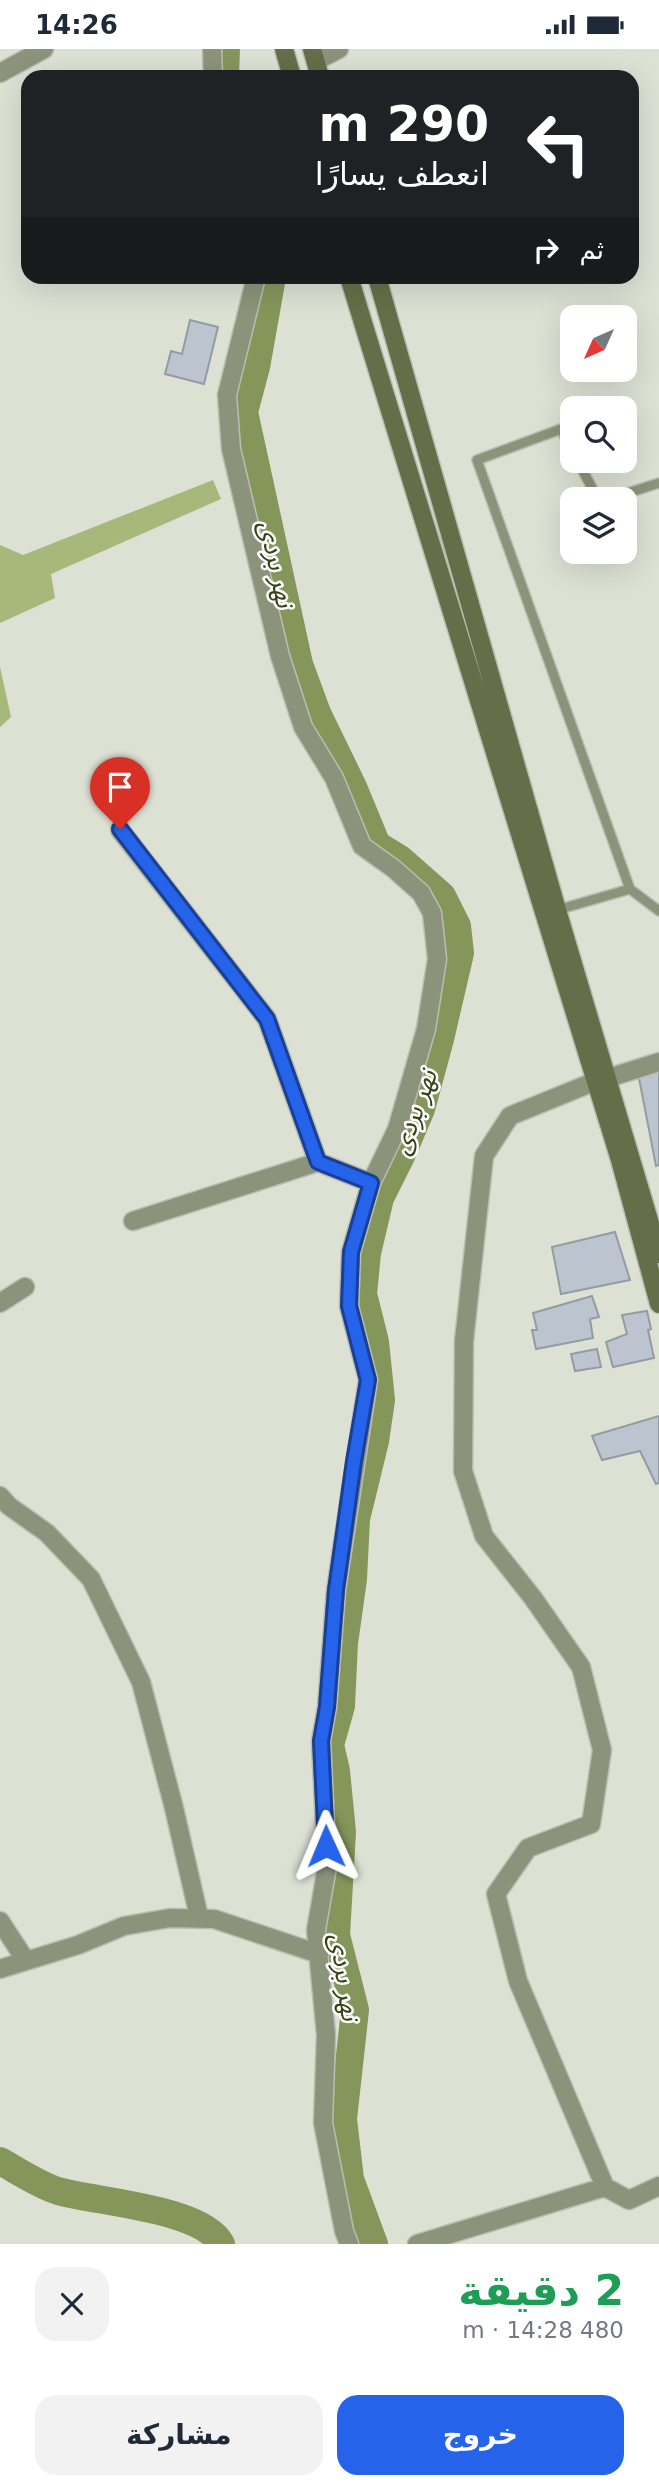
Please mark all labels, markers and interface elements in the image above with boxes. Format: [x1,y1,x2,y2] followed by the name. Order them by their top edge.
[35,10,118,40] text: 14:26
[319,96,489,153] text: 290 m
[513,98,604,189] icon: left
[315,155,489,193] text: انعطف يسارًا
[527,231,565,269] icon: right
[579,235,604,265] text: ثم
[560,305,637,381] north arrow
[560,305,637,564] map controls
[560,396,637,473] button: search
[560,487,637,564] button: layers
[252,518,301,612] water label: نهر بردى
[90,757,150,829] pin
[101,768,139,806] icon: arrive
[385,1064,445,1159] water label: نهر بردى
[289,1809,363,1883] position arrow
[323,1932,366,2025] water label: نهر بردى
[458,2266,624,2315] text: 2 دقيقة
[35,2267,109,2341] button: close
[462,2317,624,2343] text: 480 m · 14:28
[35,2395,323,2475] button: مشاركة
[337,2395,624,2475] button: خروج

